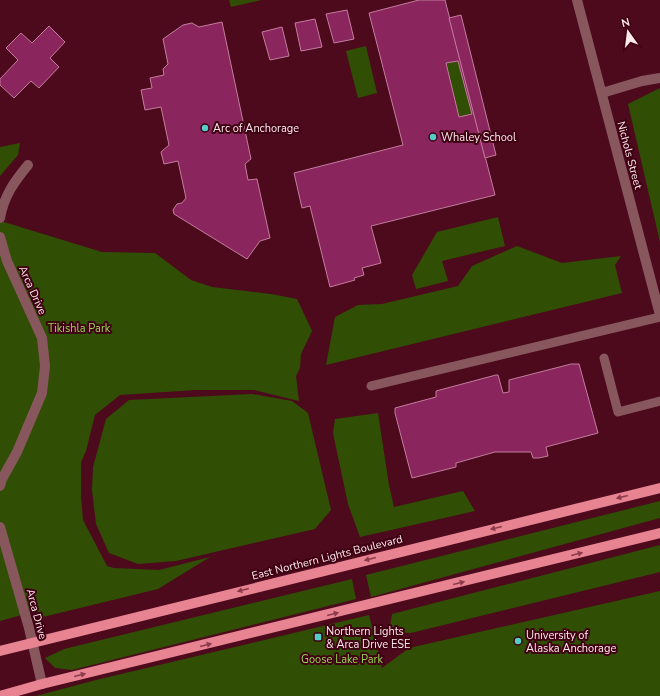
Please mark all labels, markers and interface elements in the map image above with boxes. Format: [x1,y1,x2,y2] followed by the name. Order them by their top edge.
[608,12,648,52] north arrow
[620,15,632,31] text: N
[613,120,646,191] street label: Nichols Street
[213,121,299,136] place label: Arc of Anchorage
[200,123,210,133] marker: Arc of Anchorage
[441,130,517,145] place label: Whaley School
[428,132,438,142] marker: Whaley School
[15,264,50,317] street label: Arca Drive
[48,321,111,336] park label: Tikishla Park
[616,494,628,500] one-way arrow
[490,525,502,531] one-way arrow
[250,531,404,584] street label: East Northern Lights Boulevard
[571,550,584,556] one-way arrow
[363,556,375,562] one-way arrow
[453,580,465,586] one-way arrow
[23,587,50,641] street label: Arca Drive
[237,587,249,593] one-way arrow
[327,611,339,617] one-way arrow
[326,624,410,652] place label: Northern Lights & Arca Drive ESE
[526,628,616,656] place label: University of Alaska Anchorage
[313,632,323,642] marker: Northern Lights & Arca Drive ESE
[513,636,523,646] marker: University of Alaska Anchorage
[200,641,212,647] one-way arrow
[301,652,383,667] park label: Goose Lake Park
[74,672,86,678] one-way arrow

